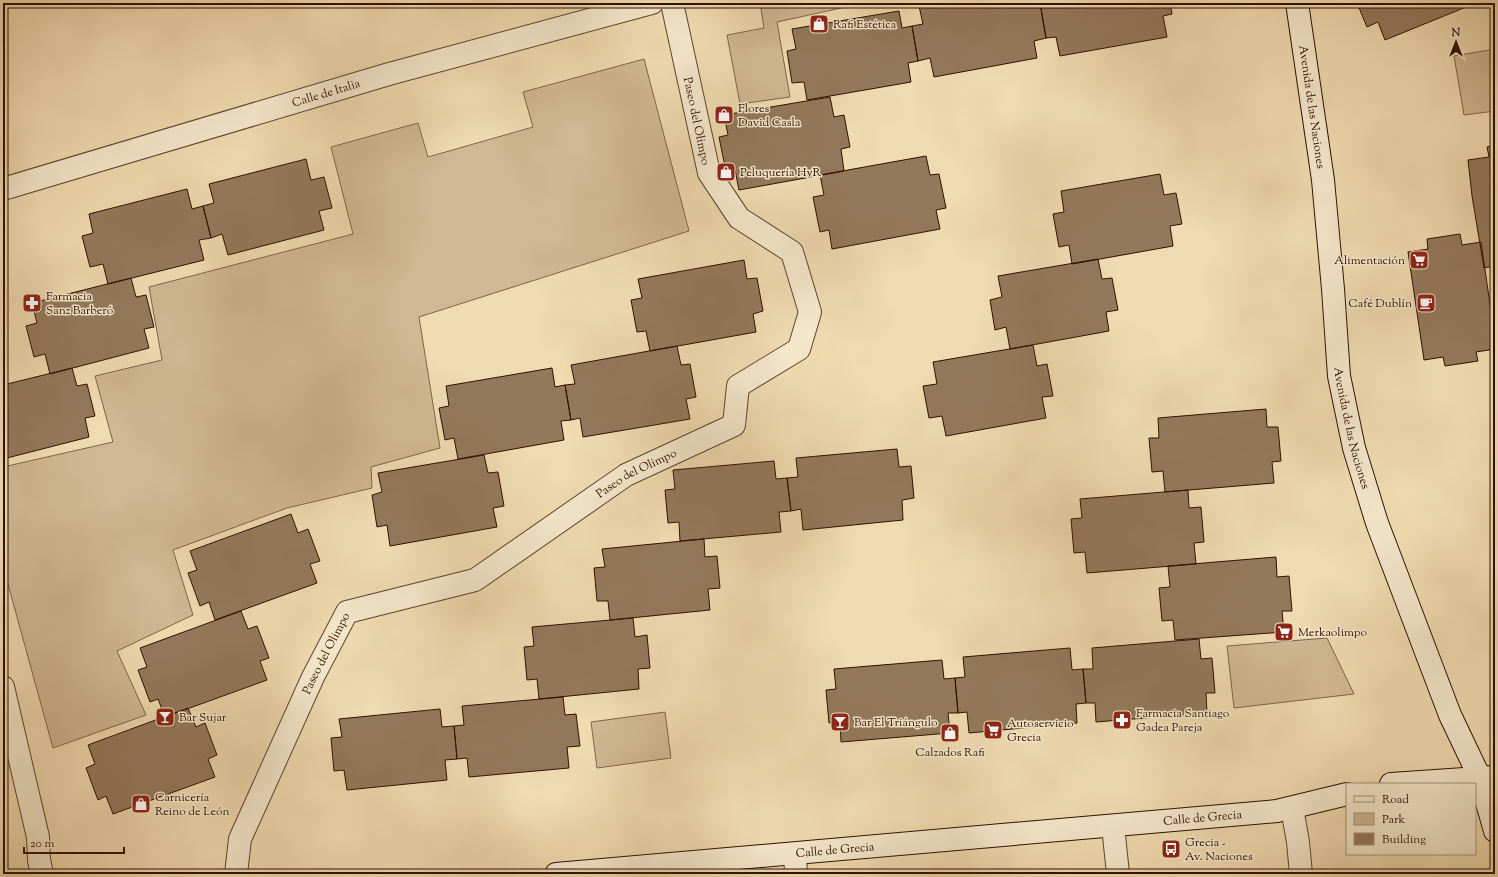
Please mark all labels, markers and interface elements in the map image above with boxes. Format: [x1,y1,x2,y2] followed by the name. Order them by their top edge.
[808,13,830,35] shop icon: Rafi Estética
[833,16,897,34] place label: Rafi Estética
[1436,22,1476,62] north arrow
[1451,25,1461,41] text: N
[1293,44,1329,170] street label: Avenida de las Naciones
[290,75,363,112] street label: Calle de Italia
[678,75,714,167] street label: Paseo del Olimpo
[738,100,801,132] place label: Flores David Casla
[713,104,735,126] shop icon: Flores David Casla
[715,161,737,183] shop icon: Peluquería HyR
[740,164,821,182] place label: Peluquería HyR
[1408,249,1430,271] supermarket icon: Alimentación
[1334,252,1405,270] place label: Alimentación
[46,288,114,320] place label: Farmacia Sanz Barberó
[21,292,43,314] pharmacy icon: Farmacia Sanz Barberó
[1415,292,1437,314] cafe icon: Café Dublín
[1348,295,1412,313] place label: Café Dublín
[1328,367,1374,492] street label: Avenida de las Naciones
[593,445,680,503] street label: Paseo del Olimpo
[298,609,355,697] street label: Paseo del Olimpo
[1273,621,1295,643] supermarket icon: Merkaolimpo
[1298,624,1368,642] place label: Merkaolimpo
[1136,705,1230,737] place label: Farmacia Santiago Gadea Pareja
[154,706,176,728] bar icon: Bar Sujar
[179,709,227,727] place label: Bar Sujar
[1111,709,1133,731] pharmacy icon: Farmacia Santiago Gadea Pareja
[829,711,851,733] bar icon: Bar El Triángulo
[854,714,938,732] place label: Bar El Triángulo
[1007,715,1074,747] place label: Autoservicio Grecia
[982,719,1004,741] supermarket icon: Autoservicio Grecia
[939,722,961,744] shop icon: Calzados Rafi
[915,744,985,762] place label: Calzados Rafi
[1346,783,1476,855] legend
[155,789,230,821] place label: Carnicería Reino de León
[1382,791,1409,809] text: Road
[130,793,152,815] shop icon: Carnicería Reino de León
[1162,806,1243,831] street label: Calle de Grecia
[1382,811,1405,829] text: Park
[24,829,124,855] scale bar
[1382,831,1426,849] text: Building
[1185,834,1253,866] place label: Grecia - Av. Naciones
[30,835,55,853] text: 20 m
[795,838,876,863] street label: Calle de Grecia
[1160,838,1182,860] bus stop icon: Grecia - Av. Naciones

